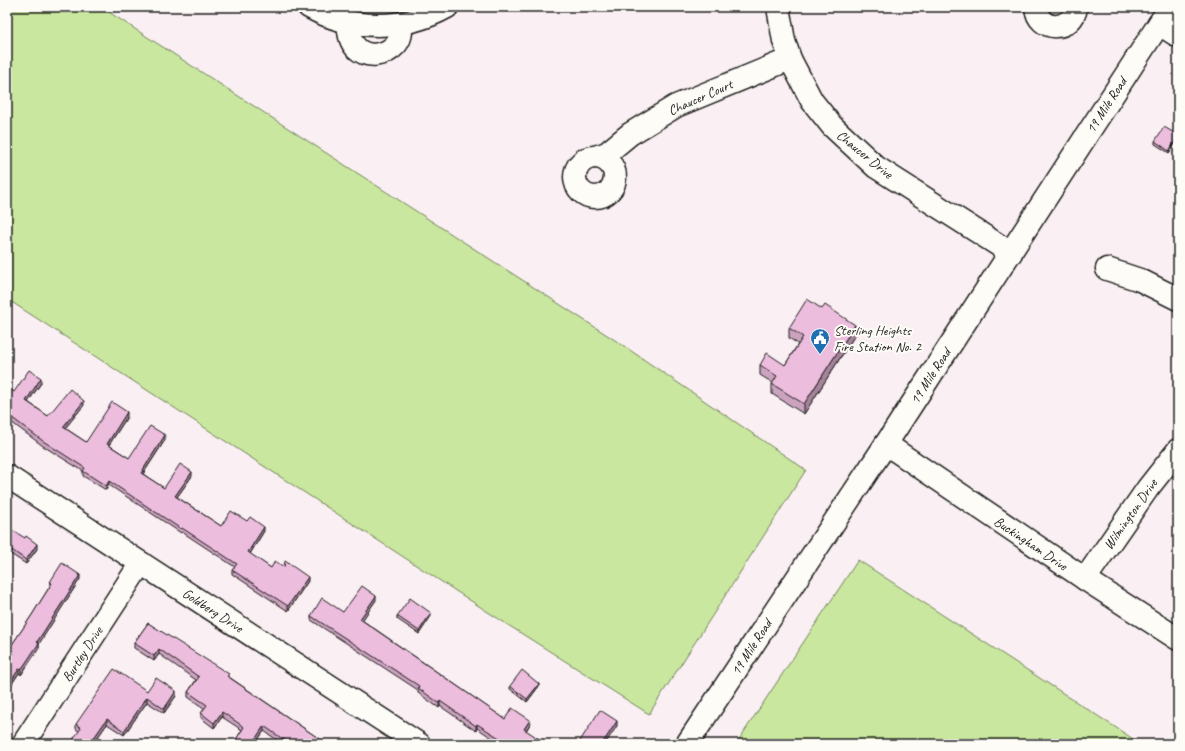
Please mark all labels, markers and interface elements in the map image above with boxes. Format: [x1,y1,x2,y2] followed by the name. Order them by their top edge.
[1082,72,1132,136] street label: 19 Mile Road
[665,75,736,119] street label: Chaucer Court
[833,127,897,183] street label: Chaucer Drive
[834,322,923,355] place label: Sterling Heights Fire Station No. 2
[809,327,831,355] public building icon: Sterling Heights Fire Station No. 2
[906,343,956,407] street label: 19 Mile Road
[1100,475,1162,553] street label: Wilmington Drive
[991,513,1072,575] street label: Buckingham Drive
[179,585,247,637] street label: Goldberg Drive
[727,614,777,678] street label: 19 Mile Road
[58,622,107,685] street label: Burtley Drive

